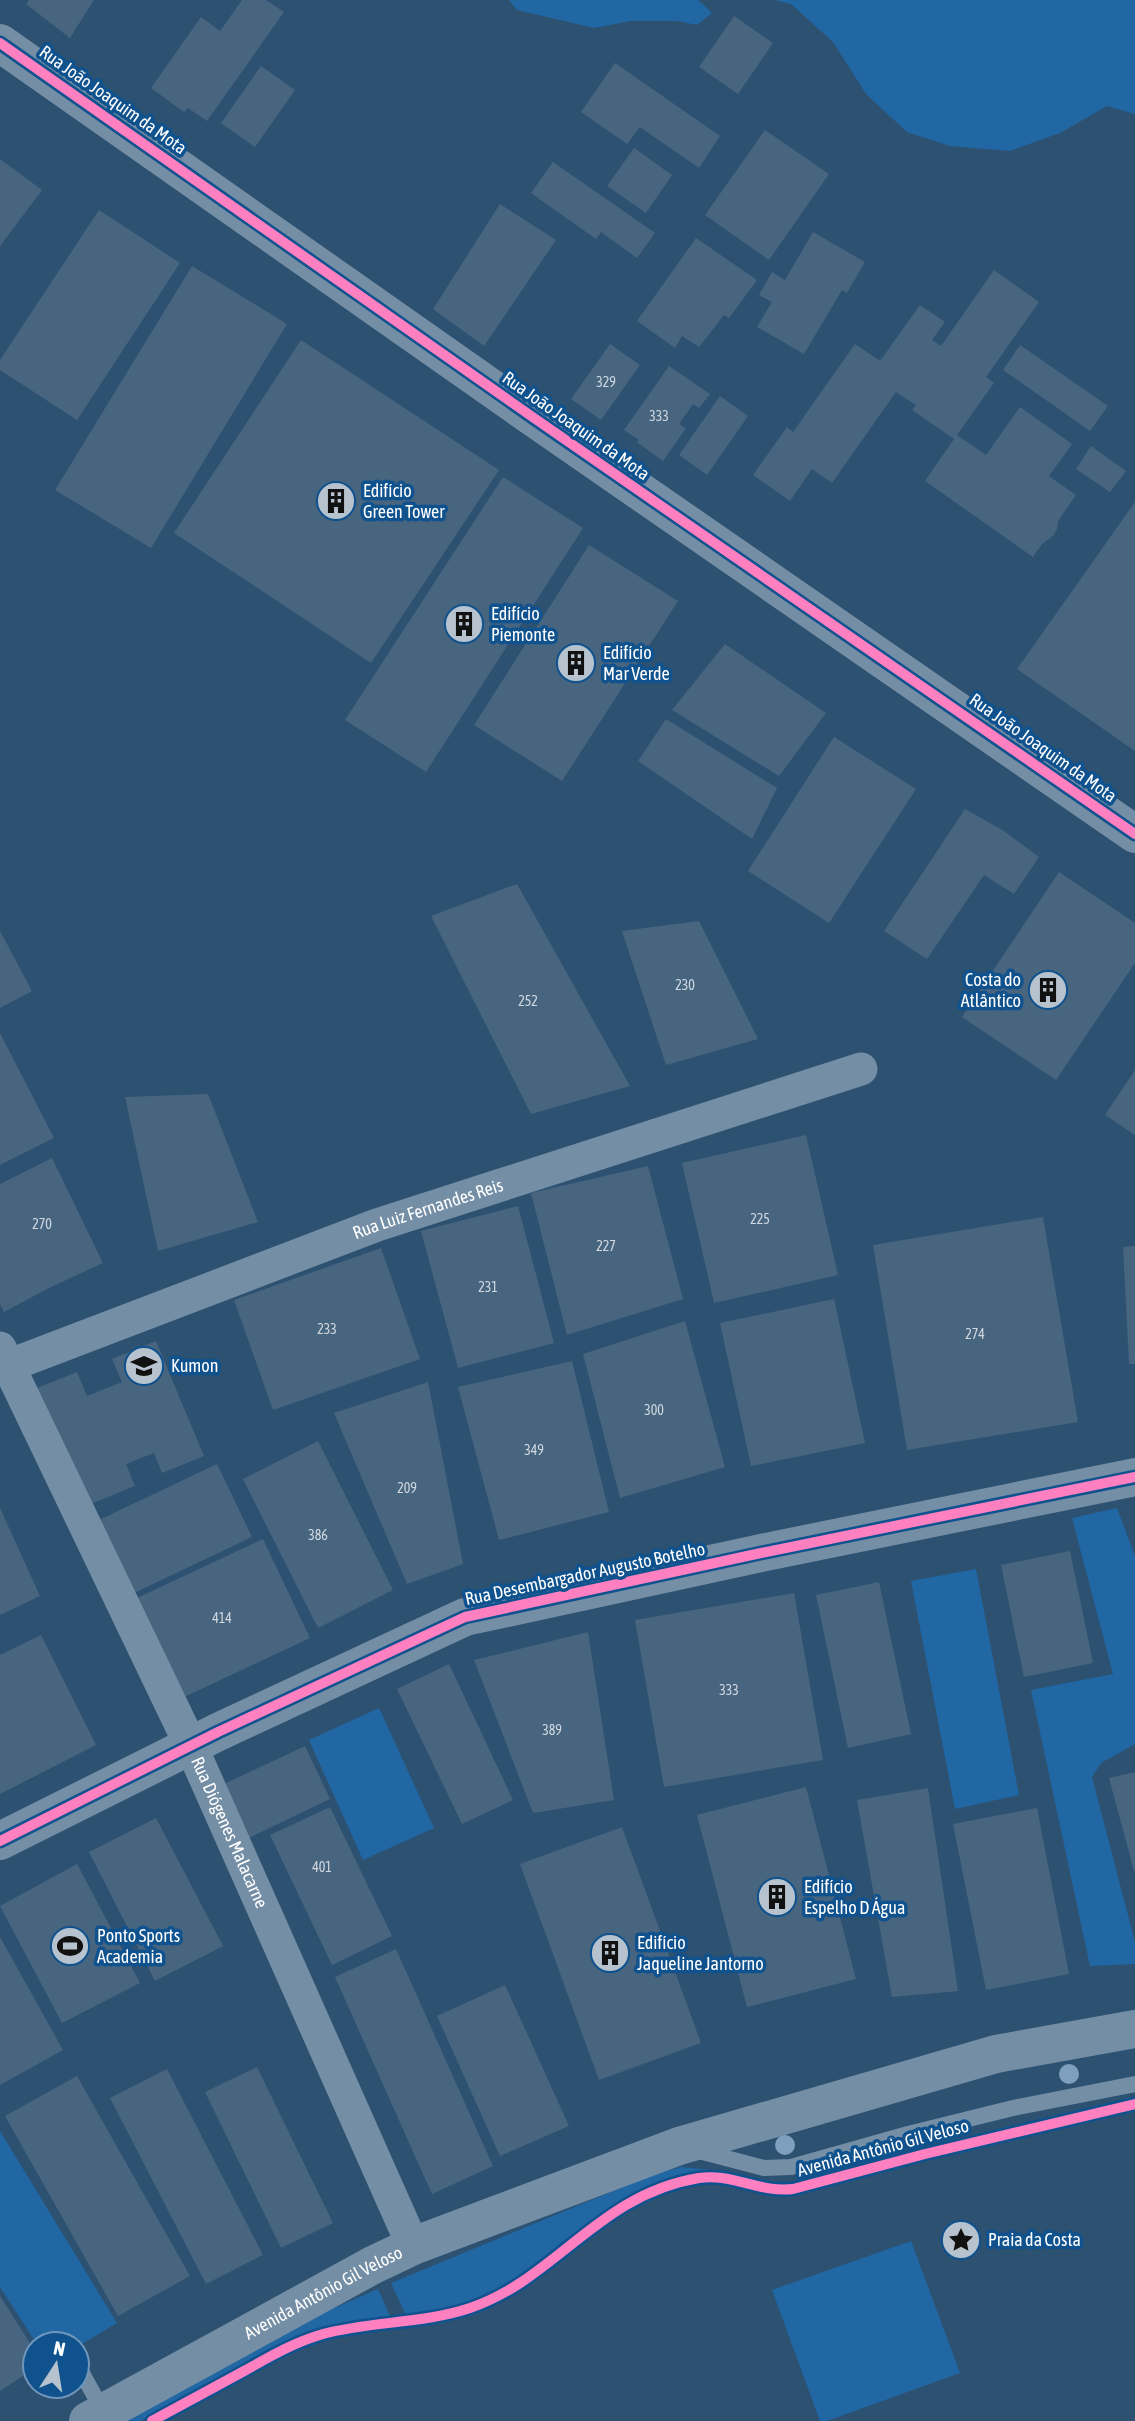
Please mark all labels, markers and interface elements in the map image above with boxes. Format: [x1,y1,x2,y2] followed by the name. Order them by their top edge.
[36,41,191,158] street label: Rua João Joaquim da Mota
[499,367,654,484] street label: Rua João Joaquim da Mota
[596,374,616,390] house number: 329
[649,408,669,424] house number: 333
[315,480,357,522] building icon: Edifício Green Tower
[363,480,445,522] place label: Edifício Green Tower
[443,603,485,645] building icon: Edifício Piemonte
[491,603,555,645] place label: Edifício Piemonte
[555,642,597,684] building icon: Edifício Mar Verde
[603,642,670,684] place label: Edifício Mar Verde
[966,689,1121,806] street label: Rua João Joaquim da Mota
[961,969,1021,1011] place label: Costa do Atlântico
[1027,969,1069,1011] building icon: Costa do Atlântico
[675,977,695,993] house number: 230
[518,993,538,1009] house number: 252
[350,1174,506,1243] street label: Rua Luiz Fernandes Reis
[750,1211,770,1227] house number: 225
[32,1216,52,1232] house number: 270
[596,1238,616,1254] house number: 227
[478,1279,498,1295] house number: 231
[317,1321,337,1337] house number: 233
[965,1326,985,1342] house number: 274
[123,1345,165,1387] school or university icon: Kumon
[171,1355,218,1376] place label: Kumon
[644,1402,664,1418] house number: 300
[524,1442,544,1458] house number: 349
[397,1480,417,1496] house number: 209
[308,1527,328,1543] house number: 386
[463,1538,707,1609] street label: Rua Desembargador Augusto Botelho
[212,1610,232,1626] house number: 414
[719,1682,739,1698] house number: 333
[542,1722,562,1738] house number: 389
[187,1753,273,1911] street label: Rua Diógenes Malacarne
[312,1859,332,1875] house number: 401
[756,1876,798,1918] building icon: Edifício Espelho D Água
[804,1876,905,1918] place label: Edifício Espelho D Água
[49,1925,91,1967] sports icon: Ponto Sports Academia
[97,1925,180,1967] place label: Ponto Sports Academia
[589,1932,631,1974] building icon: Edifício Jaqueline Jantorno
[637,1932,764,1974] place label: Edifício Jaqueline Jantorno
[795,2115,971,2181] street label: Avenida Antônio Gil Veloso
[940,2219,982,2261] place icon: Praia da Costa
[988,2229,1081,2250] place label: Praia da Costa
[240,2242,406,2344] street label: Avenida Antônio Gil Veloso
[21,2330,91,2400] north arrow
[52,2336,67,2360] text: N

